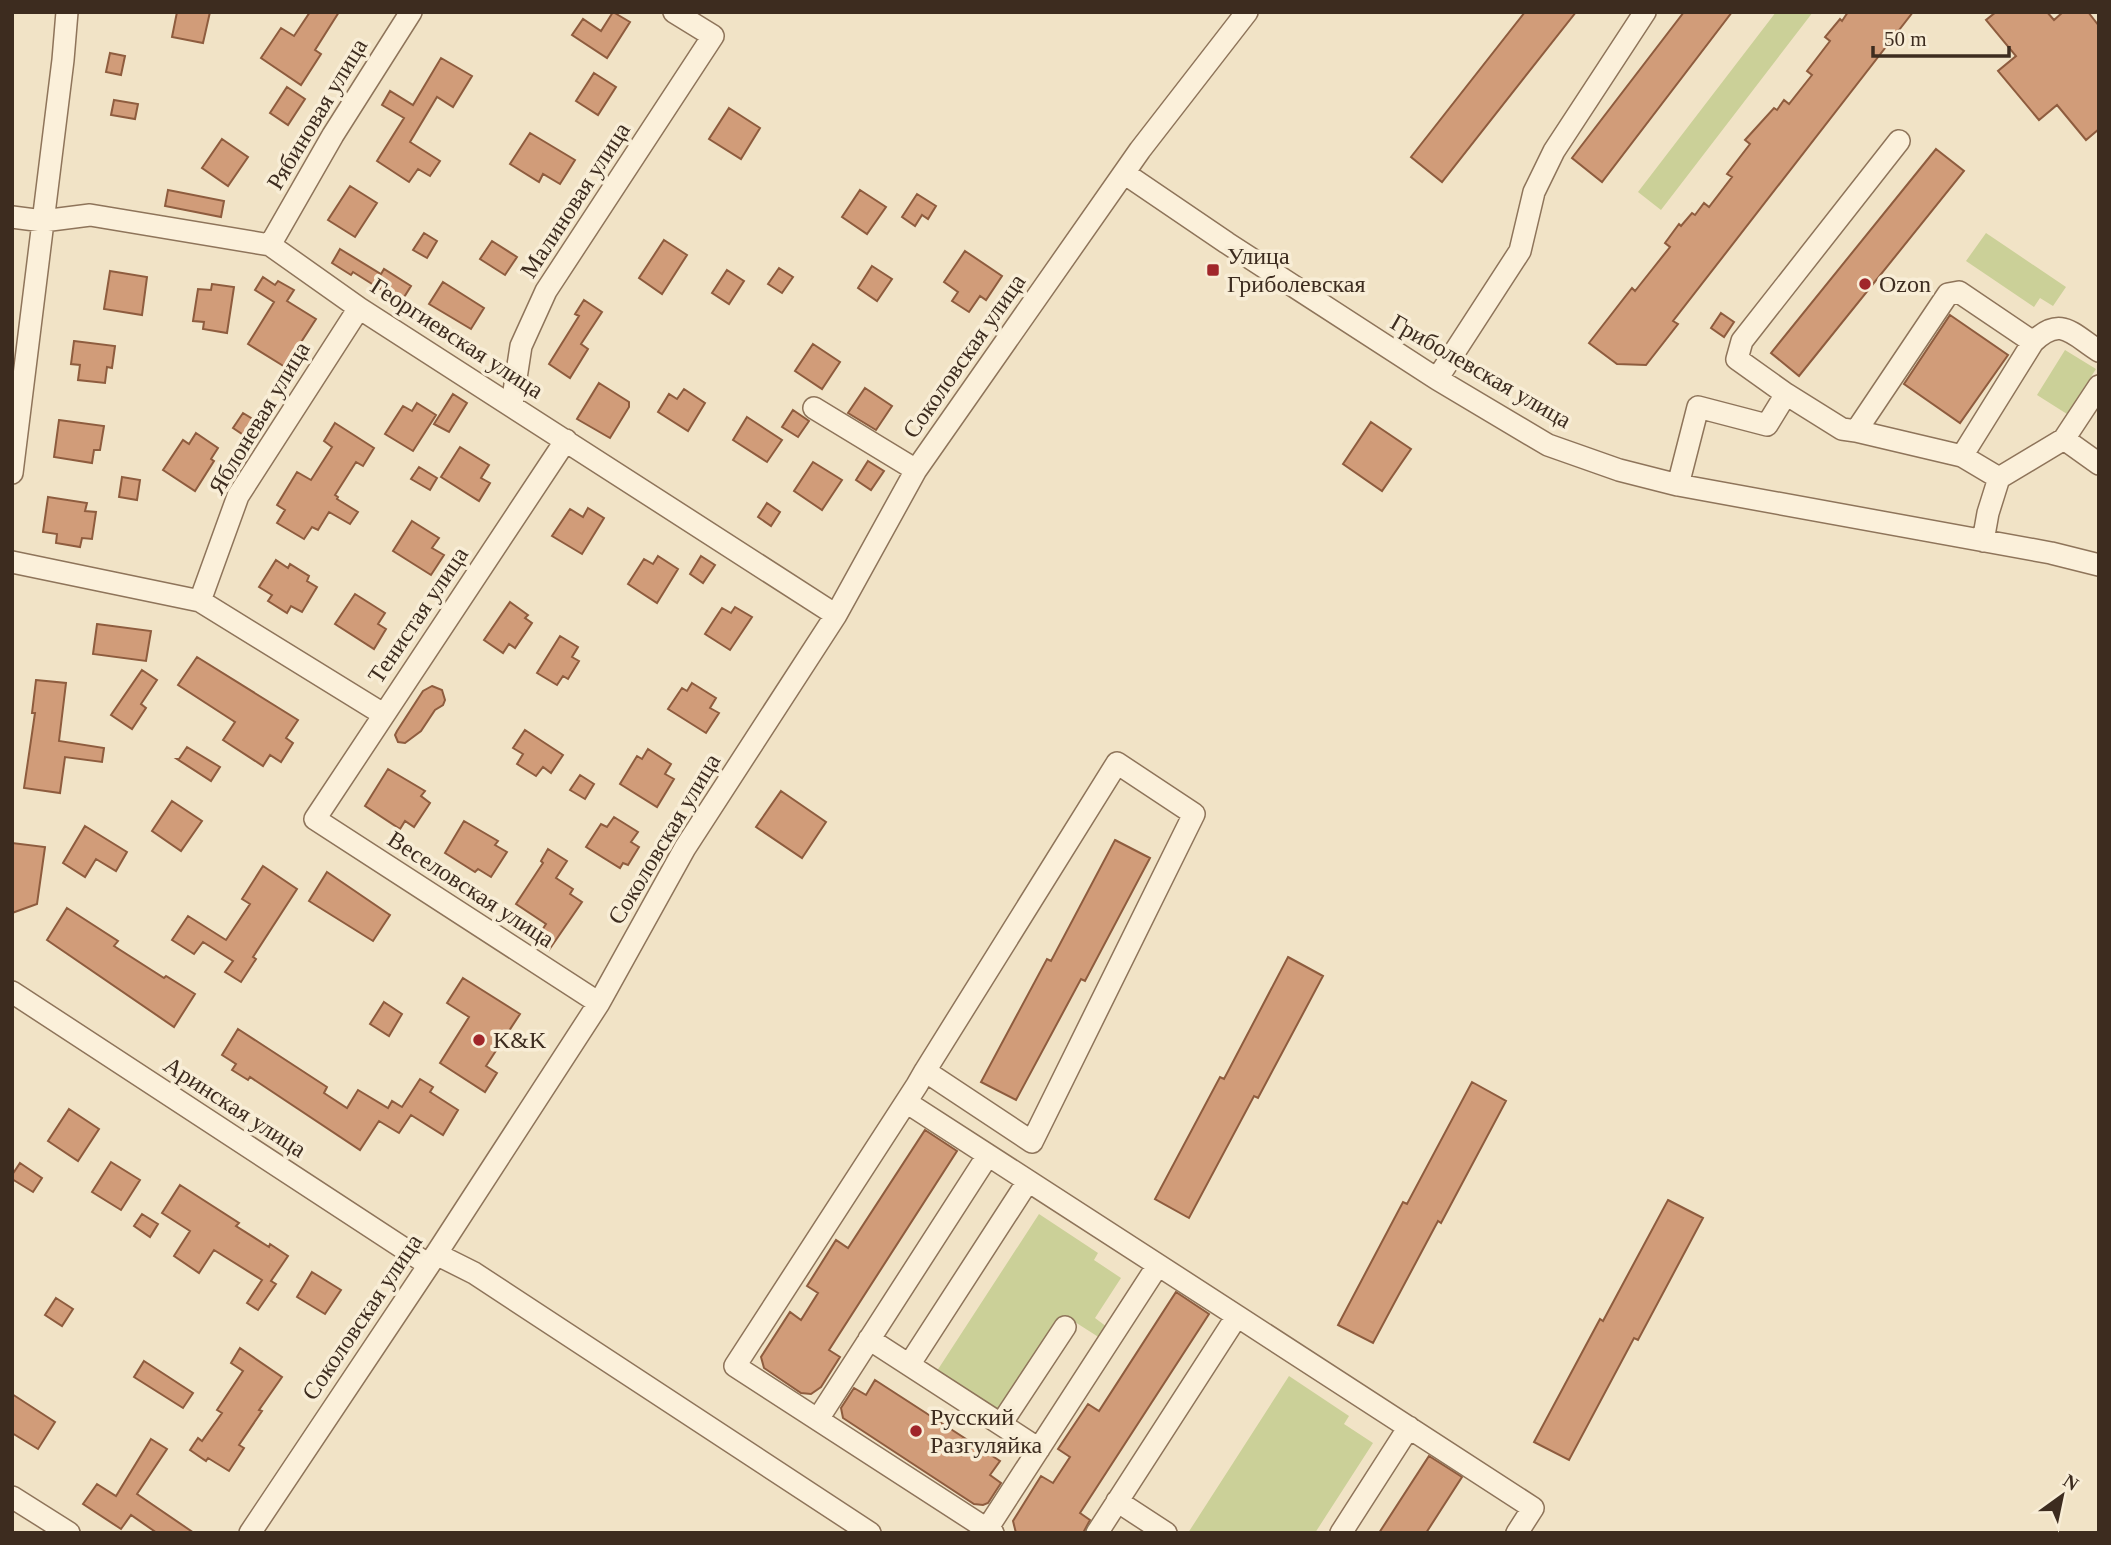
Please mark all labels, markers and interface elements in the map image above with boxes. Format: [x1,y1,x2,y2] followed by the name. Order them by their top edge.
[1873,14,2010,58] scale bar
[1884,27,1927,51] text: 50 m
[262,34,372,194] street label: Рябиновая улица
[515,117,635,282] street label: Малиновая улица
[1227,243,1366,297] place label: Улица Гриболевская
[1205,262,1221,278] marker: Улица Гриболевская
[898,269,1031,443] street label: Соколовская улица
[1879,271,1931,297] place label: Ozon
[366,273,548,404] street label: Георгиевская улица
[1857,276,1873,292] marker: Ozon
[1386,309,1576,433] street label: Гриболевская улица
[203,337,315,499] street label: Яблоневая улица
[363,542,473,688] street label: Тенистая улица
[603,749,725,929] street label: Соколовская улица
[383,826,559,953] street label: Веселовская улица
[493,1027,547,1053] place label: K&K
[471,1032,487,1048] marker: K&K
[159,1051,311,1163] street label: Аринская улица
[297,1229,427,1405] street label: Соколовская улица
[930,1404,1042,1458] place label: Русский Разгуляйка
[908,1423,924,1439] marker: Русский Разгуляйка
[2027,1461,2097,1531] north arrow
[2060,1470,2083,1495] text: N

